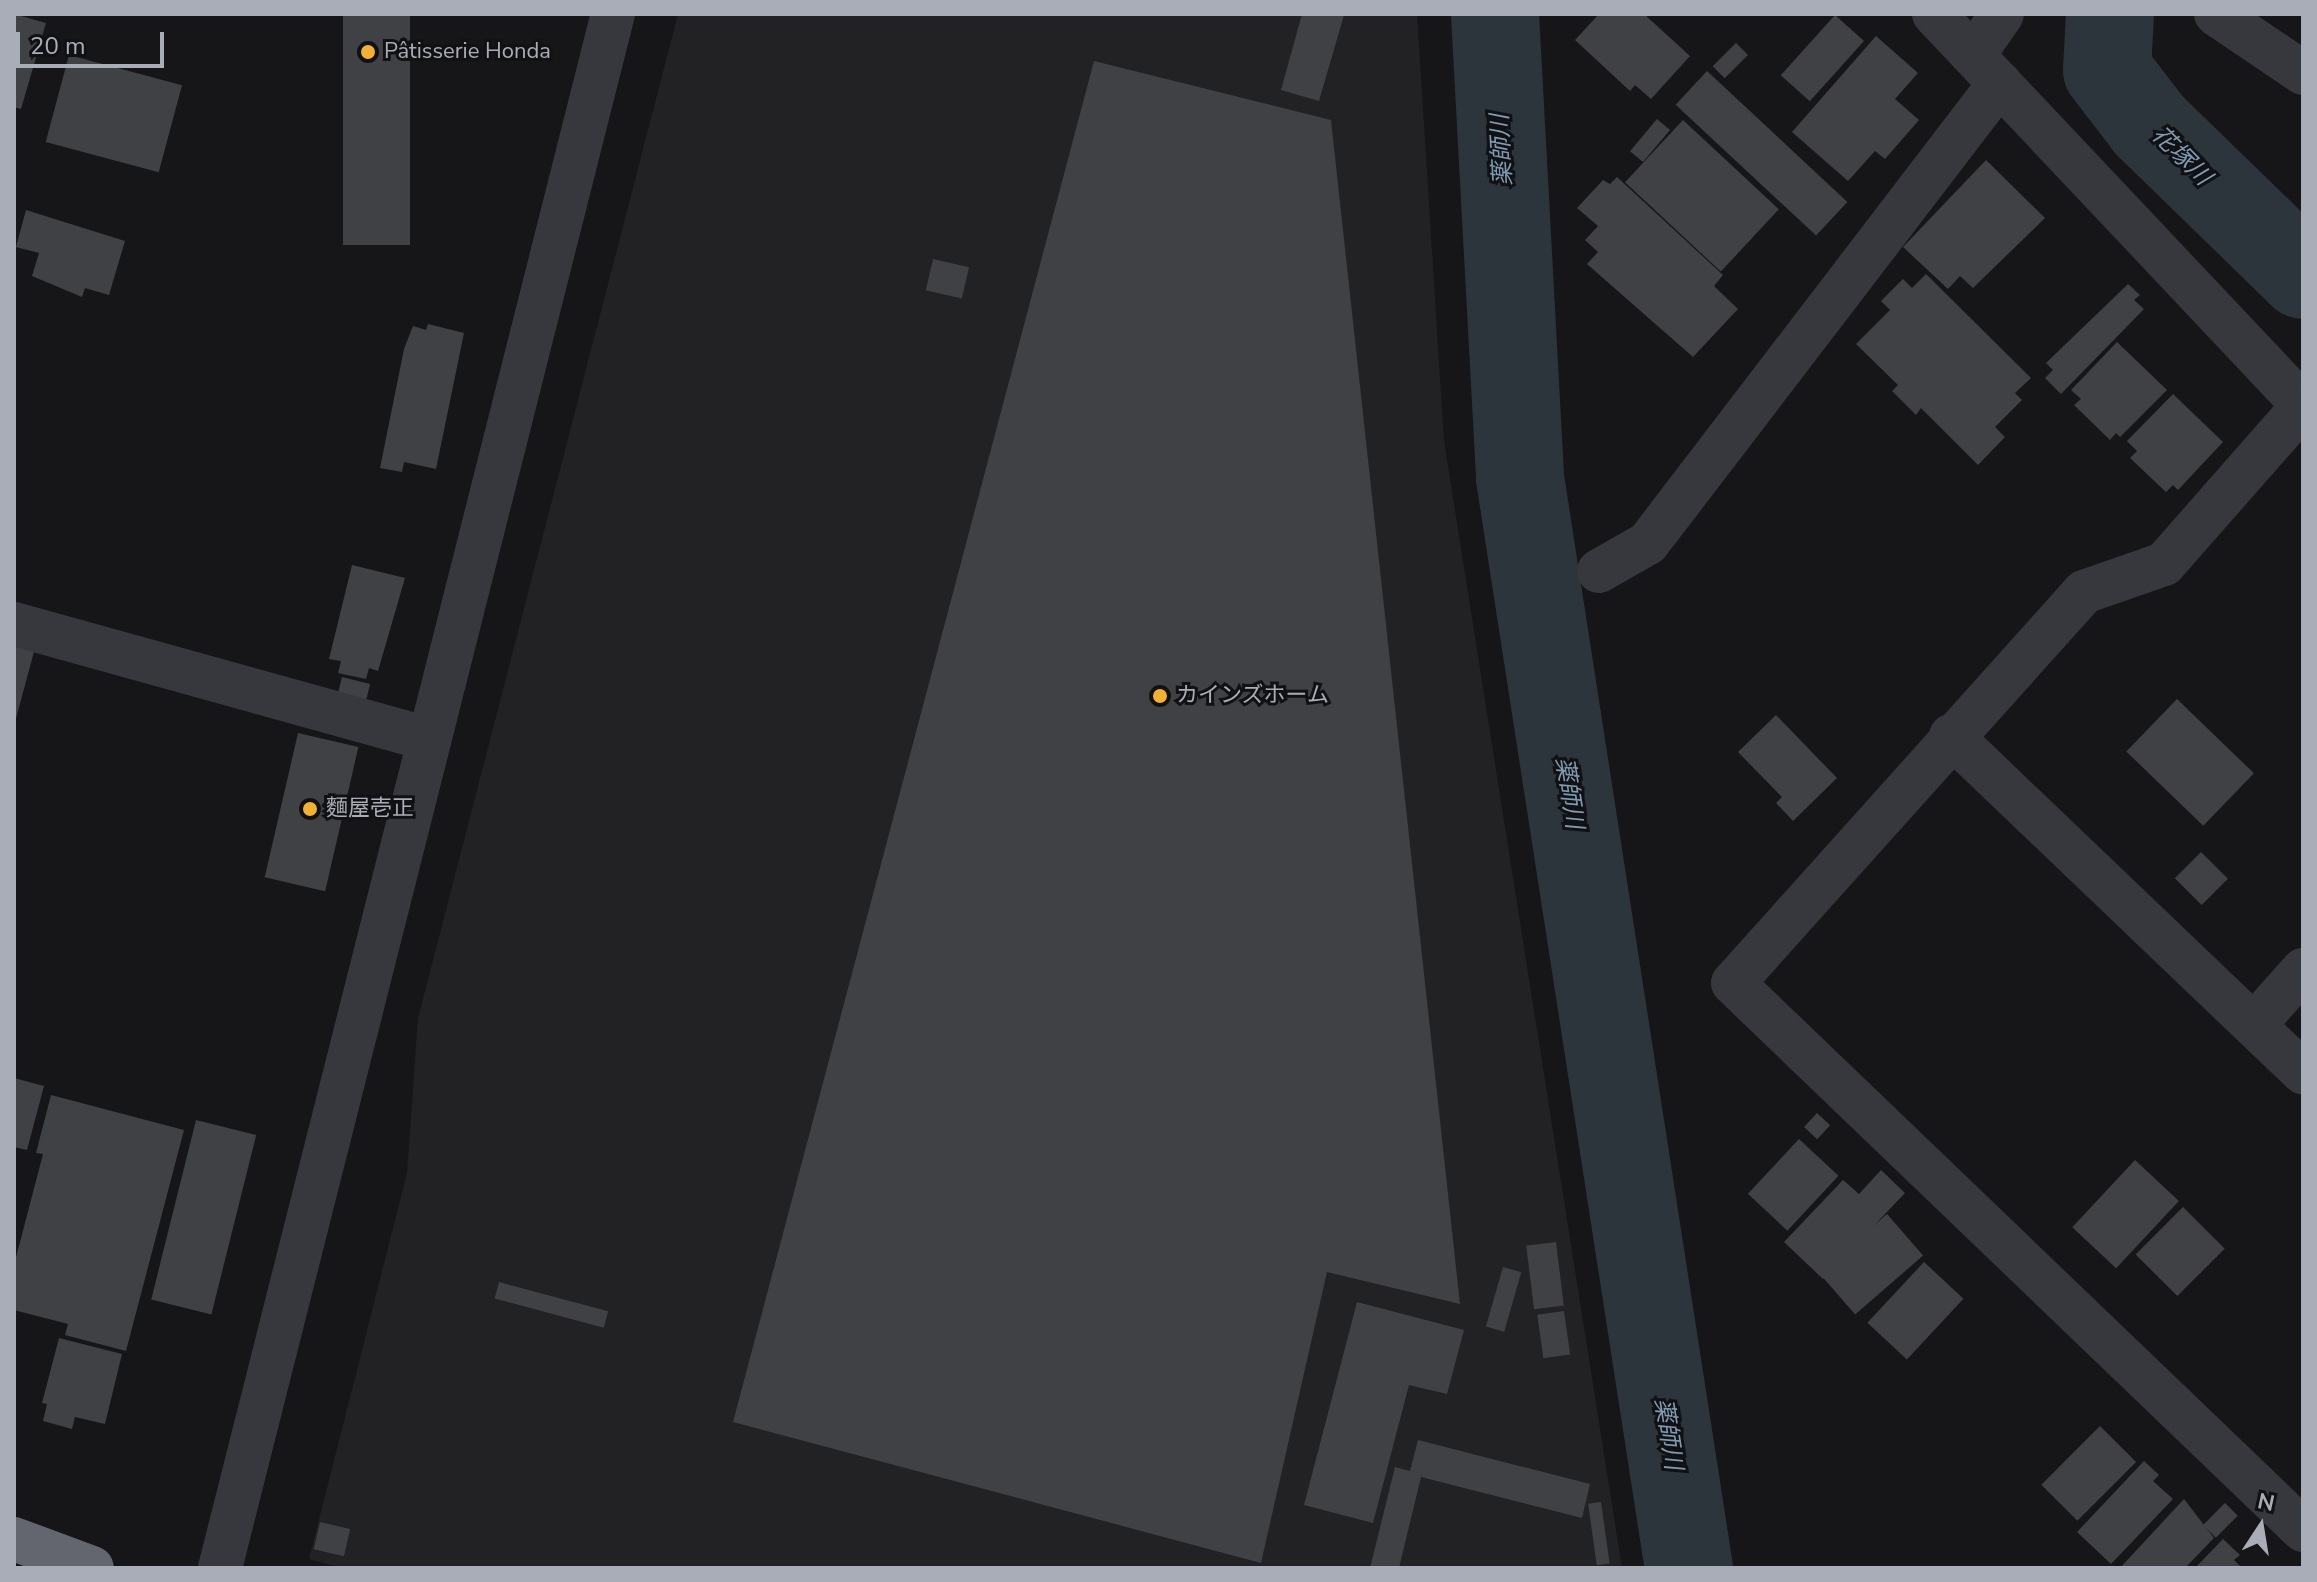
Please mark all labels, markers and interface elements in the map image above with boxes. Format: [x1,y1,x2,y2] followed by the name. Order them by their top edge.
[20,16,168,66] scale bar
[30,30,86,62] text: 20 m
[384,39,551,65] place label: Pâtisserie Honda
[359,43,377,61] marker: Pâtisserie Honda
[1486,113,1518,187] water label: 薬師川
[2145,120,2217,192] water label: 花塚川
[1176,683,1330,709] place label: カインズホーム
[1151,687,1169,705] marker: カインズホーム
[1549,755,1589,831] water label: 薬師川
[326,796,414,822] place label: 麵屋壱正
[301,800,319,818] marker: 麵屋壱正
[1648,1396,1688,1472] water label: 薬師川
[2221,1486,2301,1566] north arrow
[2255,1486,2277,1519] text: N

